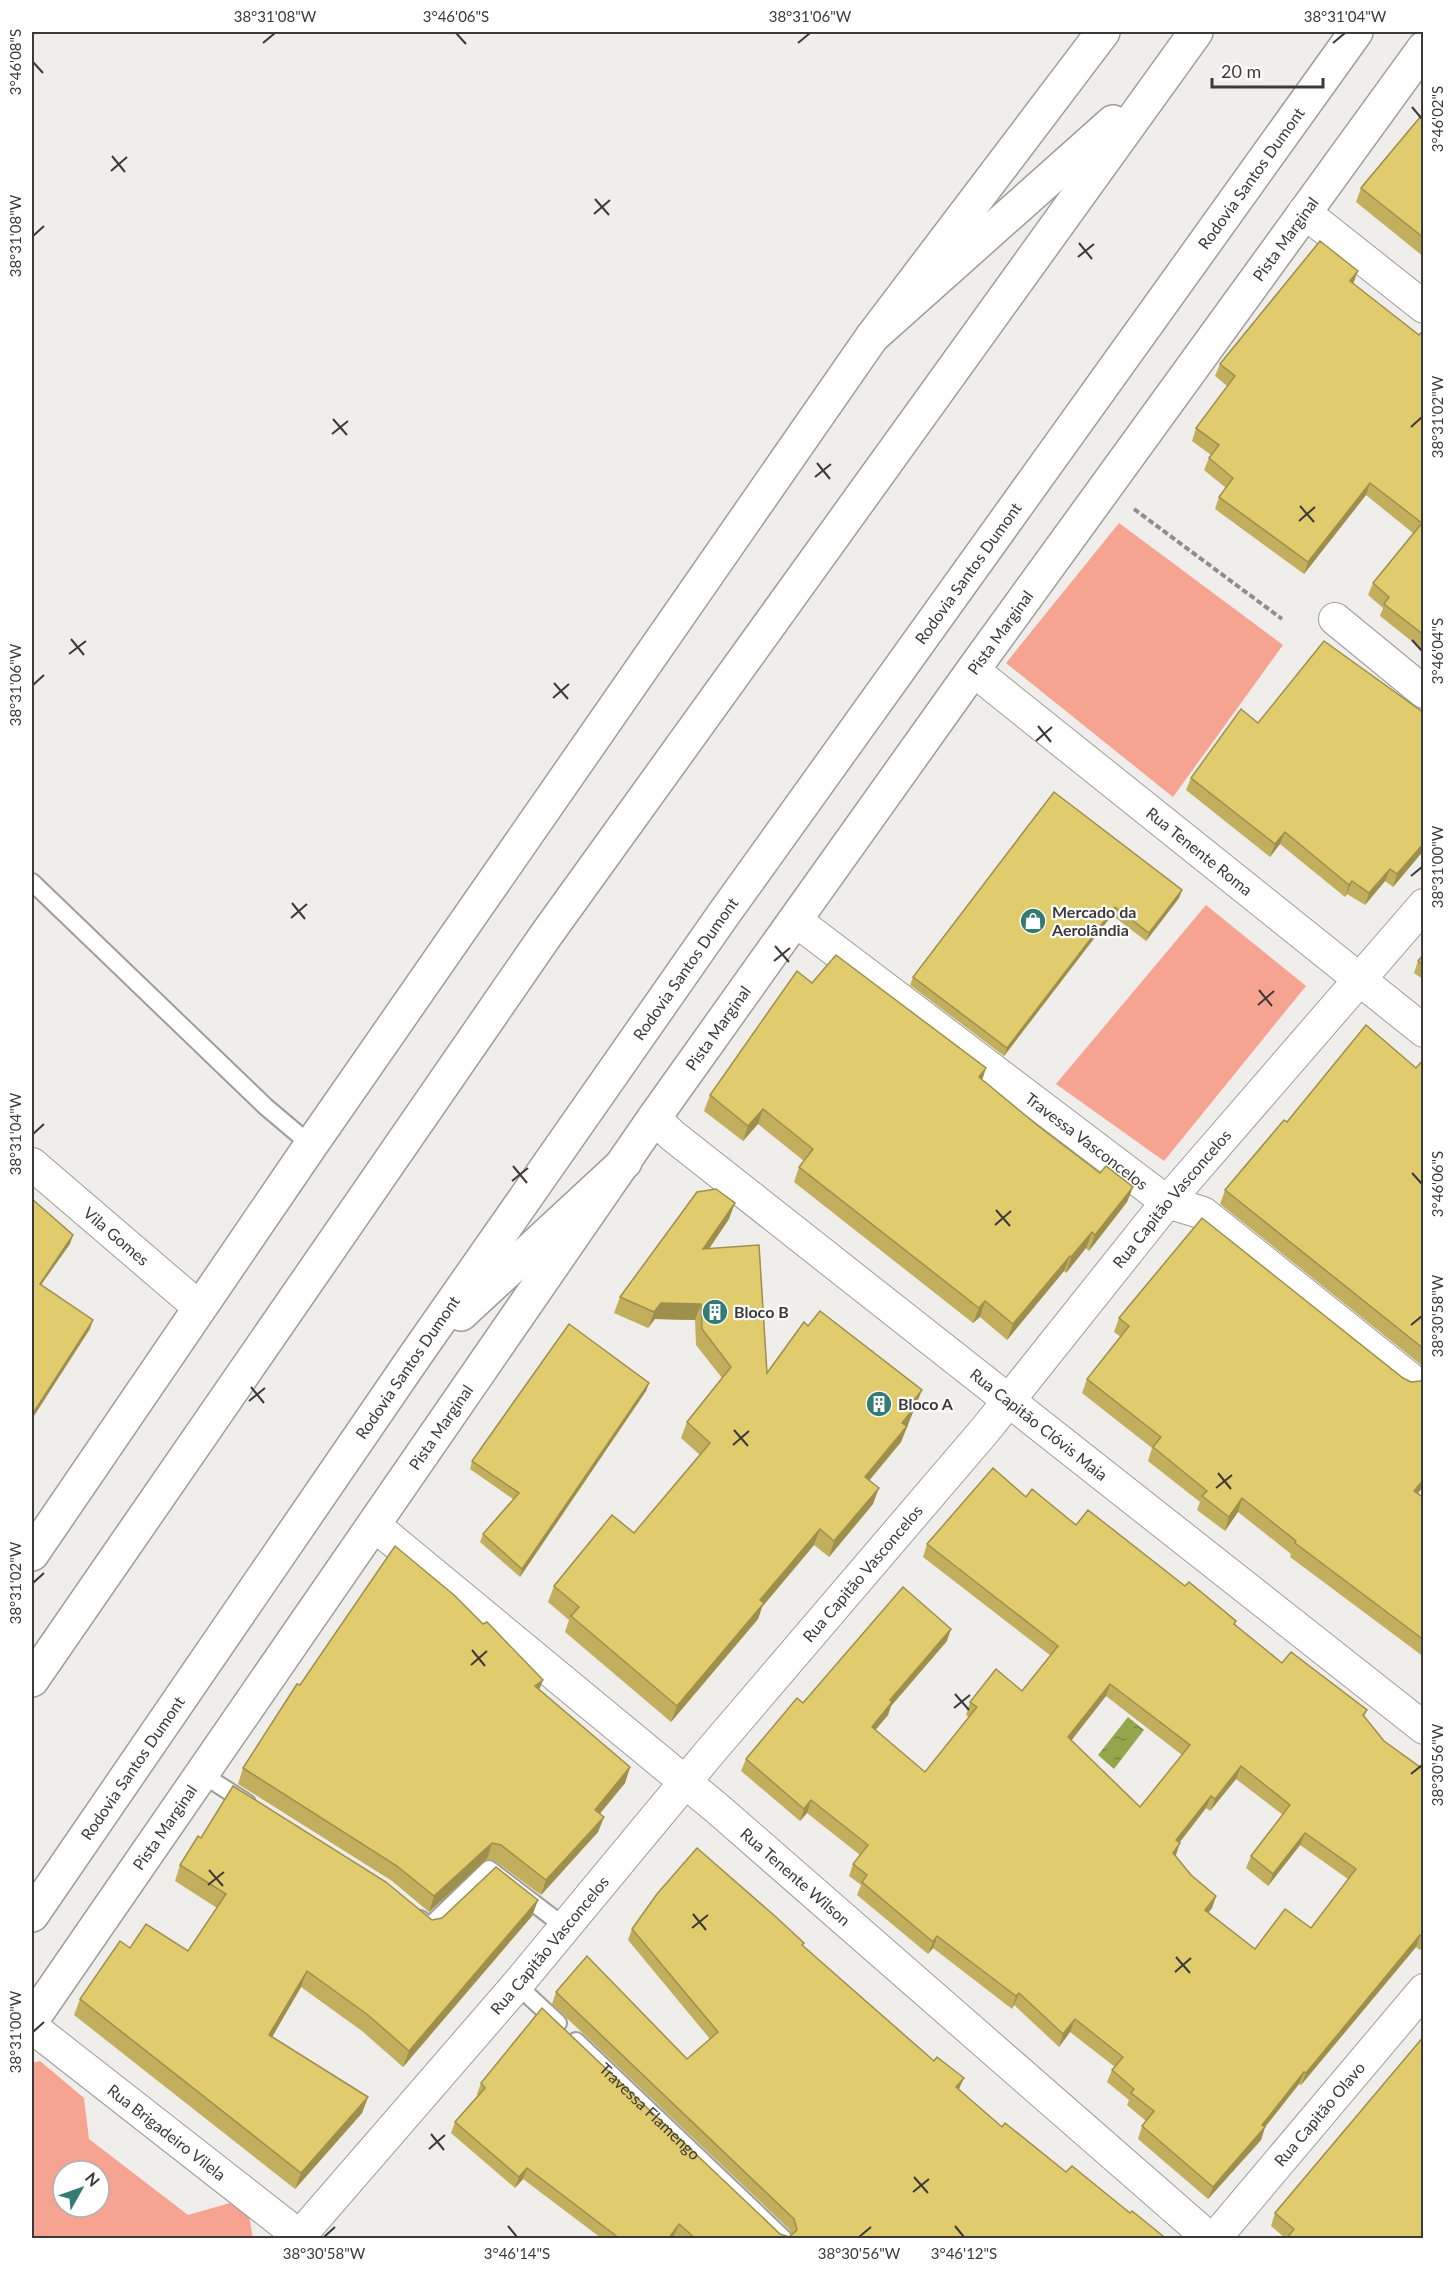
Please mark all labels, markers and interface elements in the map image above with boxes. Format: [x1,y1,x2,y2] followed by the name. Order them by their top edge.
[234,7,317,25] text: 38°31'08"W
[423,7,489,25] text: 3°46'06"S
[769,7,852,25] text: 38°31'06"W
[1304,7,1387,25] text: 38°31'04"W
[6,29,24,95] text: 3°46'08"S
[1212,51,1323,89] scale bar
[1221,60,1261,82] text: 20 m
[1428,86,1446,152] text: 3°46'02"S
[1194,103,1308,252] street label: Rodovia Santos Dumont
[1248,193,1322,284] street label: Pista Marginal
[6,194,24,277] text: 38°31'08"W
[1428,375,1446,458] text: 38°31'02"W
[910,498,1025,647] street label: Rodovia Santos Dumont
[963,586,1037,678] street label: Pista Marginal
[1428,618,1446,684] text: 3°46'04"S
[6,643,24,726] text: 38°31'06"W
[1143,803,1257,899] street label: Rua Tenente Roma
[1428,825,1446,908] text: 38°31'00"W
[629,893,742,1043] street label: Rodovia Santos Dumont
[1051,902,1136,939] place label: Mercado da Aerolândia
[1018,906,1048,936] shop icon: Mercado da Aerolândia
[681,982,754,1074] street label: Pista Marginal
[1022,1088,1152,1193] street label: Travessa Vasconcelos
[6,1092,24,1175] text: 38°31'04"W
[1108,1125,1235,1271] street label: Rua Capitão Vasconcelos
[1428,1151,1446,1217] text: 3°46'06"S
[80,1203,153,1269] street label: Vila Gomes
[1428,1274,1446,1357] text: 38°30'58"W
[351,1292,463,1442] street label: Rodovia Santos Dumont
[700,1297,730,1327] building icon: Bloco B
[734,1302,789,1321] place label: Bloco B
[967,1364,1112,1484] street label: Rua Capitão Clóvis Maia
[404,1381,476,1473] street label: Pista Marginal
[864,1389,894,1419] building icon: Bloco A
[898,1394,954,1413] place label: Bloco A
[798,1501,926,1646] street label: Rua Capitão Vasconcelos
[6,1541,24,1624] text: 38°31'02"W
[76,1692,188,1843] street label: Rodovia Santos Dumont
[1428,1723,1446,1806] text: 38°30'56"W
[128,1781,200,1873] street label: Pista Marginal
[737,1823,855,1929] street label: Rua Tenente Wilson
[486,1872,612,2018] street label: Rua Capitão Vasconcelos
[6,1990,24,2073] text: 38°31'00"W
[1270,2058,1368,2170] street label: Rua Capitão Olavo
[596,2059,705,2163] street label: Travessa Flamengo
[104,2080,230,2184] street label: Rua Brigadeiro Vilela
[51,2159,111,2219] north arrow
[82,2168,104,2190] text: N
[283,2244,366,2262] text: 38°30'58"W
[484,2244,550,2262] text: 3°46'14"S
[818,2244,901,2262] text: 38°30'56"W
[931,2244,997,2262] text: 3°46'12"S

